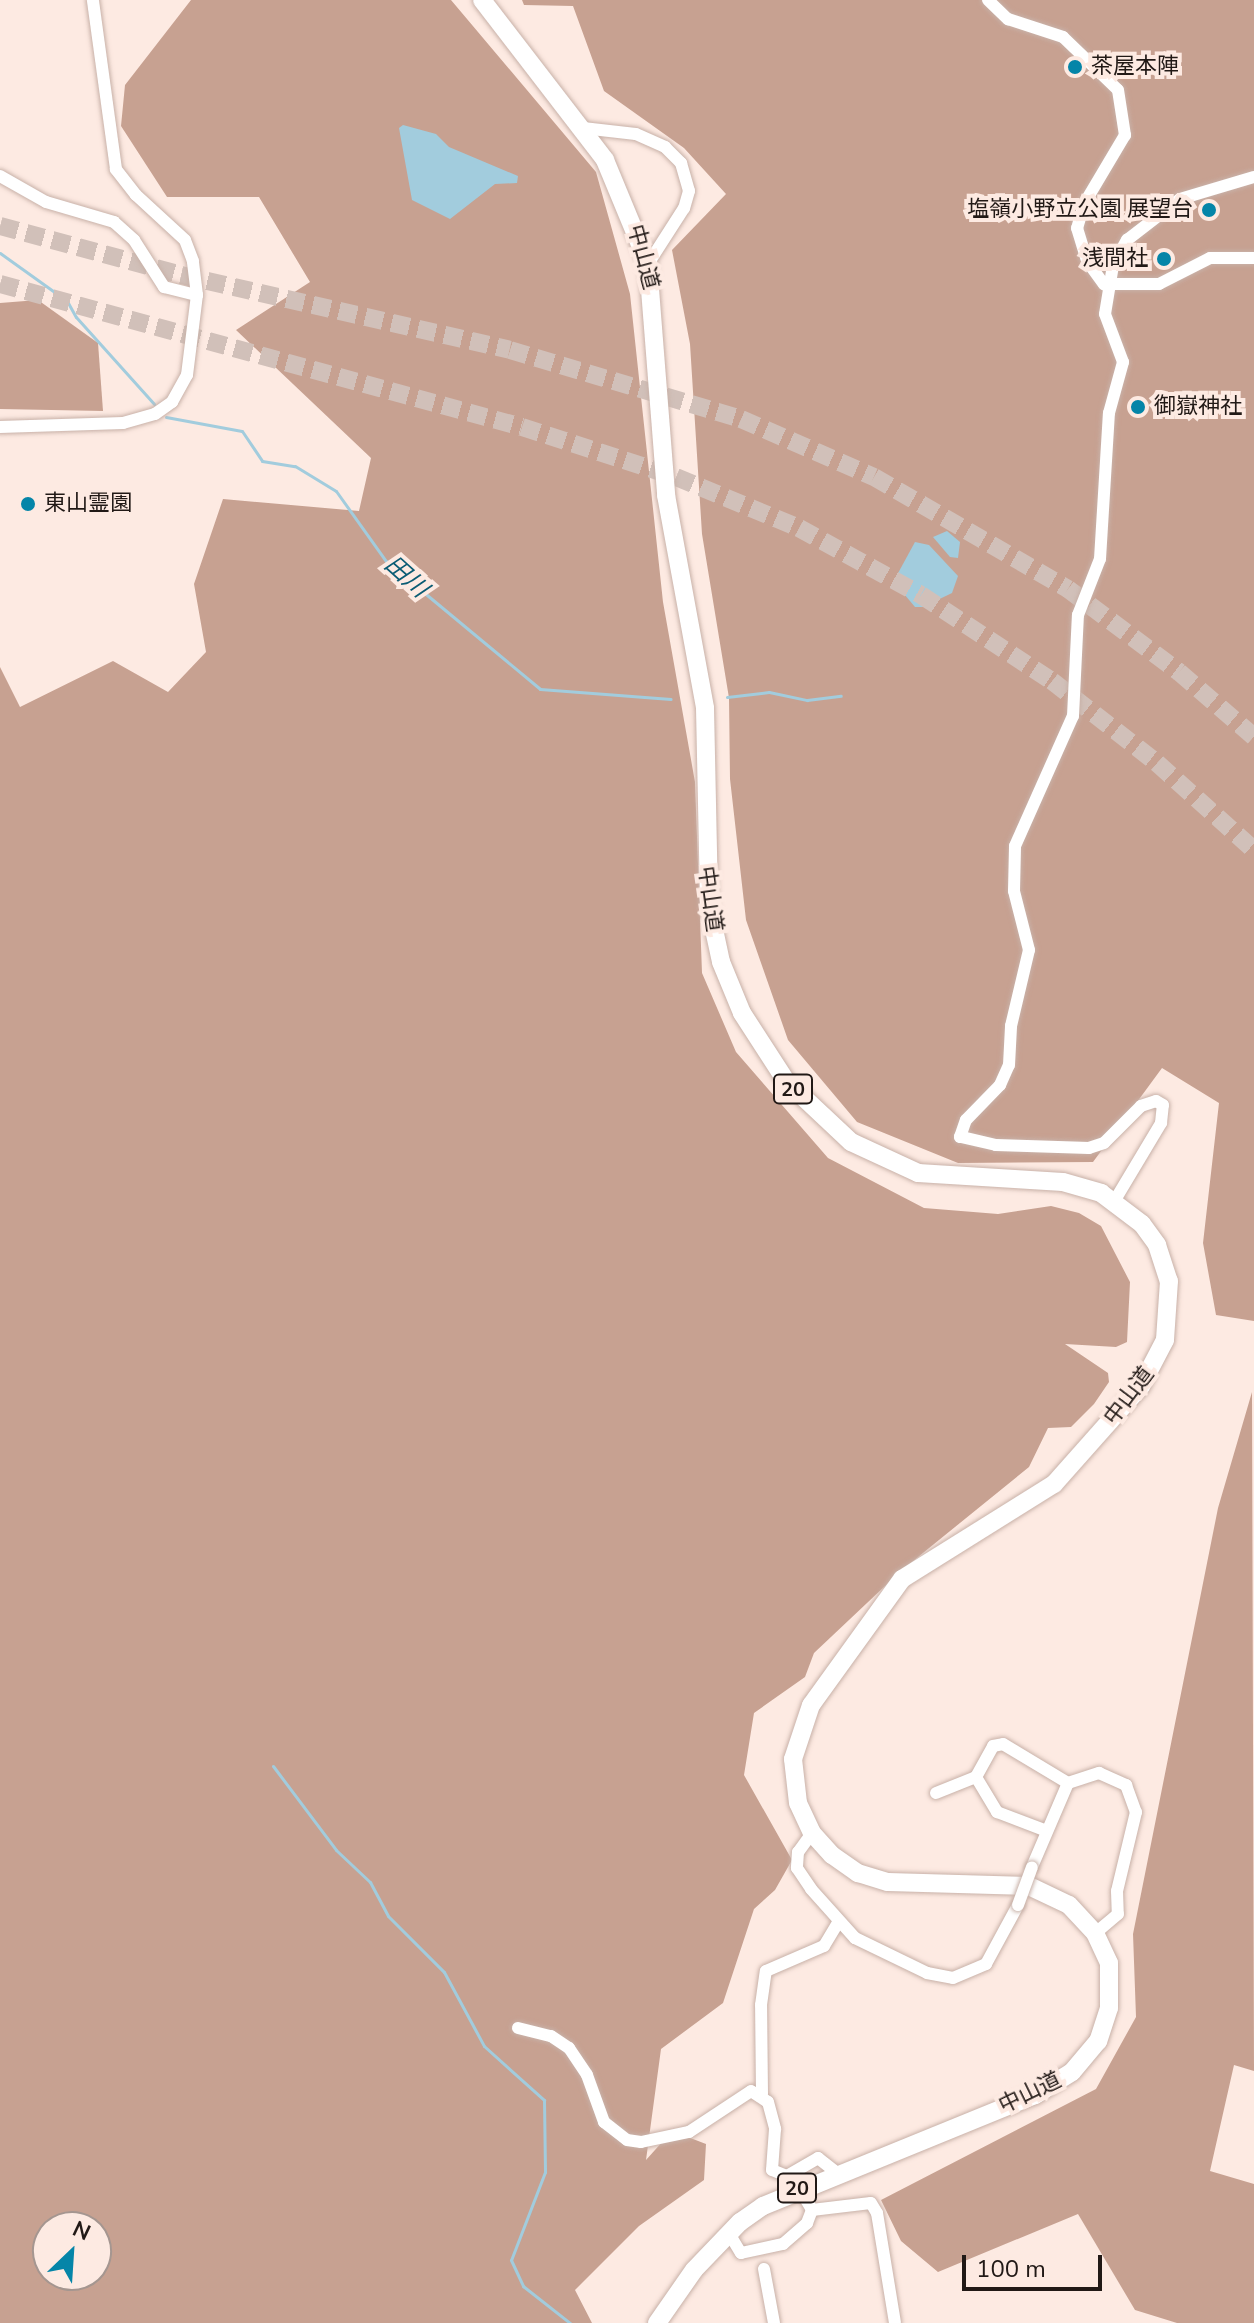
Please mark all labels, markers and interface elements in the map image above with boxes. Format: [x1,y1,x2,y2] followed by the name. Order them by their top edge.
[1091,54,1179,80] place label: 茶屋本陣
[1066,58,1084,76] marker: 茶屋本陣
[967,197,1193,223] place label: 塩嶺小野立公園 展望台
[1200,201,1218,219] marker: 塩嶺小野立公園 展望台
[622,222,664,292] street label: 中山道
[1082,246,1148,272] place label: 浅間社
[1155,250,1173,268] marker: 浅間社
[1154,394,1242,420] place label: 御嶽神社
[1129,398,1147,416] marker: 御嶽神社
[44,491,132,517] place label: 東山霊園
[19,495,37,513] marker: 東山霊園
[379,550,433,604] water label: 田川
[692,864,728,934] street label: 中山道
[773,1073,813,1105] road number: 20
[1099,1362,1159,1430] street label: 中山道
[995,2067,1065,2119] street label: 中山道
[777,2172,817,2204] road number: 20
[32,2211,112,2291] north arrow
[67,2214,95,2248] text: N
[966,2239,1106,2289] scale bar
[976,2253,1046,2285] text: 100 m

